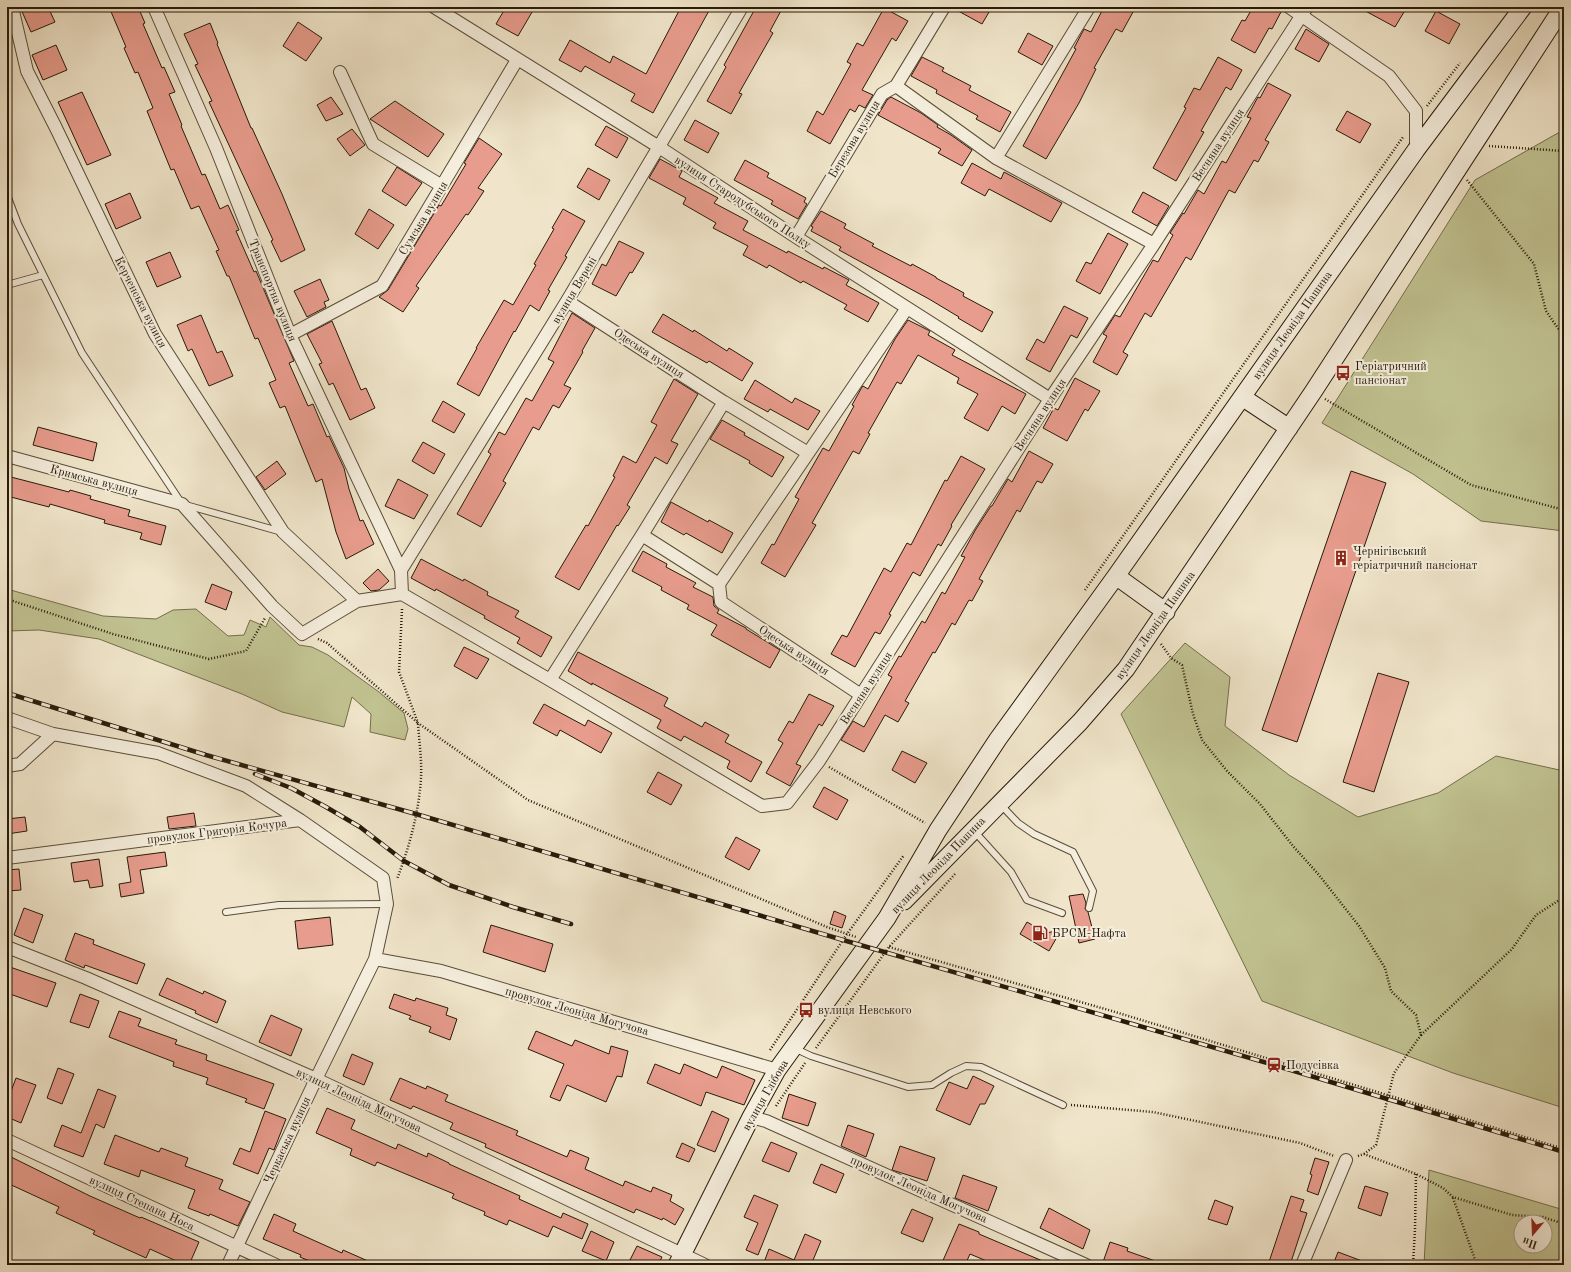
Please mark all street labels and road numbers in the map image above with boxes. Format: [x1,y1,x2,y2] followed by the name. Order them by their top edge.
[827,98,883,181] street label: Березова вулиця
[1191,107,1247,184] street label: Весняна вулиця
[672,154,813,252] street label: вулиця Стародубського Полку
[397,180,451,257] street label: Сумська вулиця
[246,237,298,343] street label: Транспортна вулиця
[112,255,168,350] street label: Керченська вулиця
[549,255,599,326] street label: вулиця Верені
[1250,269,1335,382] street label: вулиця Леоніда Пашина
[611,327,686,381] street label: Одеська вулиця
[1013,377,1069,454] street label: Весняна вулиця
[48,463,139,498] street label: Кримська вулиця
[1113,569,1198,682] street label: вулиця Леоніда Пашина
[756,624,831,678] street label: Одеська вулиця
[839,650,895,727] street label: Весняна вулиця
[889,814,988,916] street label: вулиця Леоніда Пашина
[146,816,288,847] street label: провулок Григорія Кочура
[504,985,650,1038] street label: провулок Леоніда Могучова
[740,1057,791,1133] street label: вулиця Глібова
[294,1066,424,1135] street label: вулиця Леоніда Могучова
[262,1095,313,1186] street label: Черкаська вулиця
[848,1153,989,1226] street label: провулок Леоніда Могучова
[87,1174,196,1234] street label: вулиця Степана Носа

